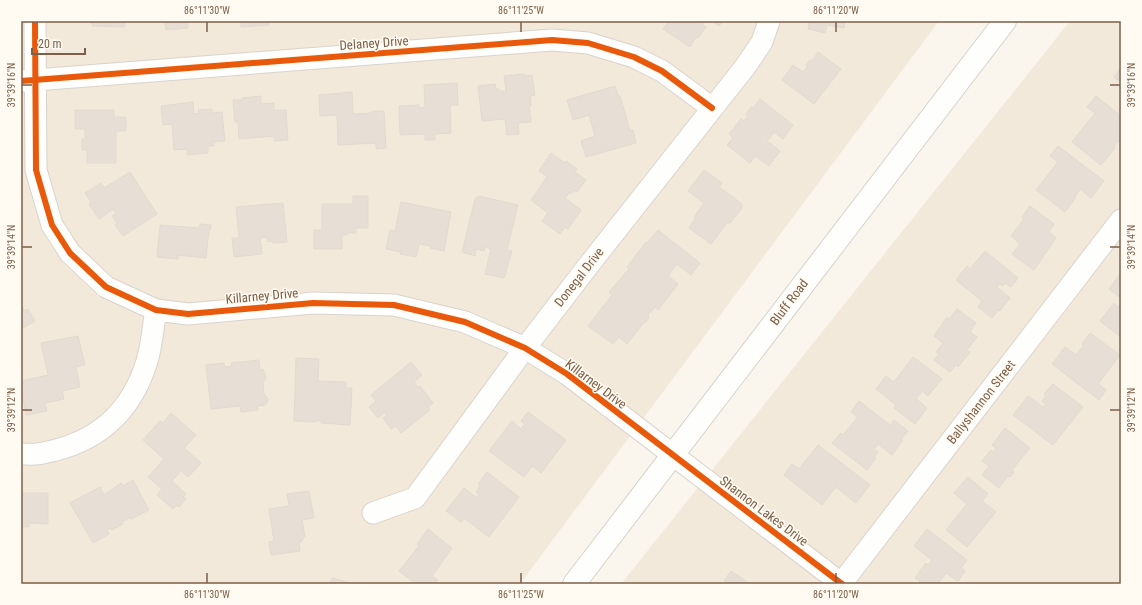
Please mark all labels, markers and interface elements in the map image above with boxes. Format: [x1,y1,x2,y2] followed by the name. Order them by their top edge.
[184,5,230,16] text: 86°11'30"W
[498,5,544,16] text: 86°11'25"W
[813,5,859,16] text: 86°11'20"W
[32,30,85,56] scale bar
[339,33,409,53] street label: Delaney Drive
[38,37,62,51] text: 20 m
[6,63,17,107] text: 39°39'16"N
[1126,63,1137,107] text: 39°39'16"N
[6,225,17,269] text: 39°39'14"N
[1126,225,1137,269] text: 39°39'14"N
[551,244,607,310] street label: Donegal Drive
[767,276,811,328] street label: Bluff Road
[225,285,299,307] street label: Killarney Drive
[562,356,630,412] street label: Killarney Drive
[944,357,1018,447] street label: Ballyshannon Street
[6,388,17,432] text: 39°39'12"N
[1126,388,1137,432] text: 39°39'12"N
[717,473,811,549] street label: Shannon Lakes Drive
[184,589,230,600] text: 86°11'30"W
[498,589,544,600] text: 86°11'25"W
[813,589,859,600] text: 86°11'20"W

